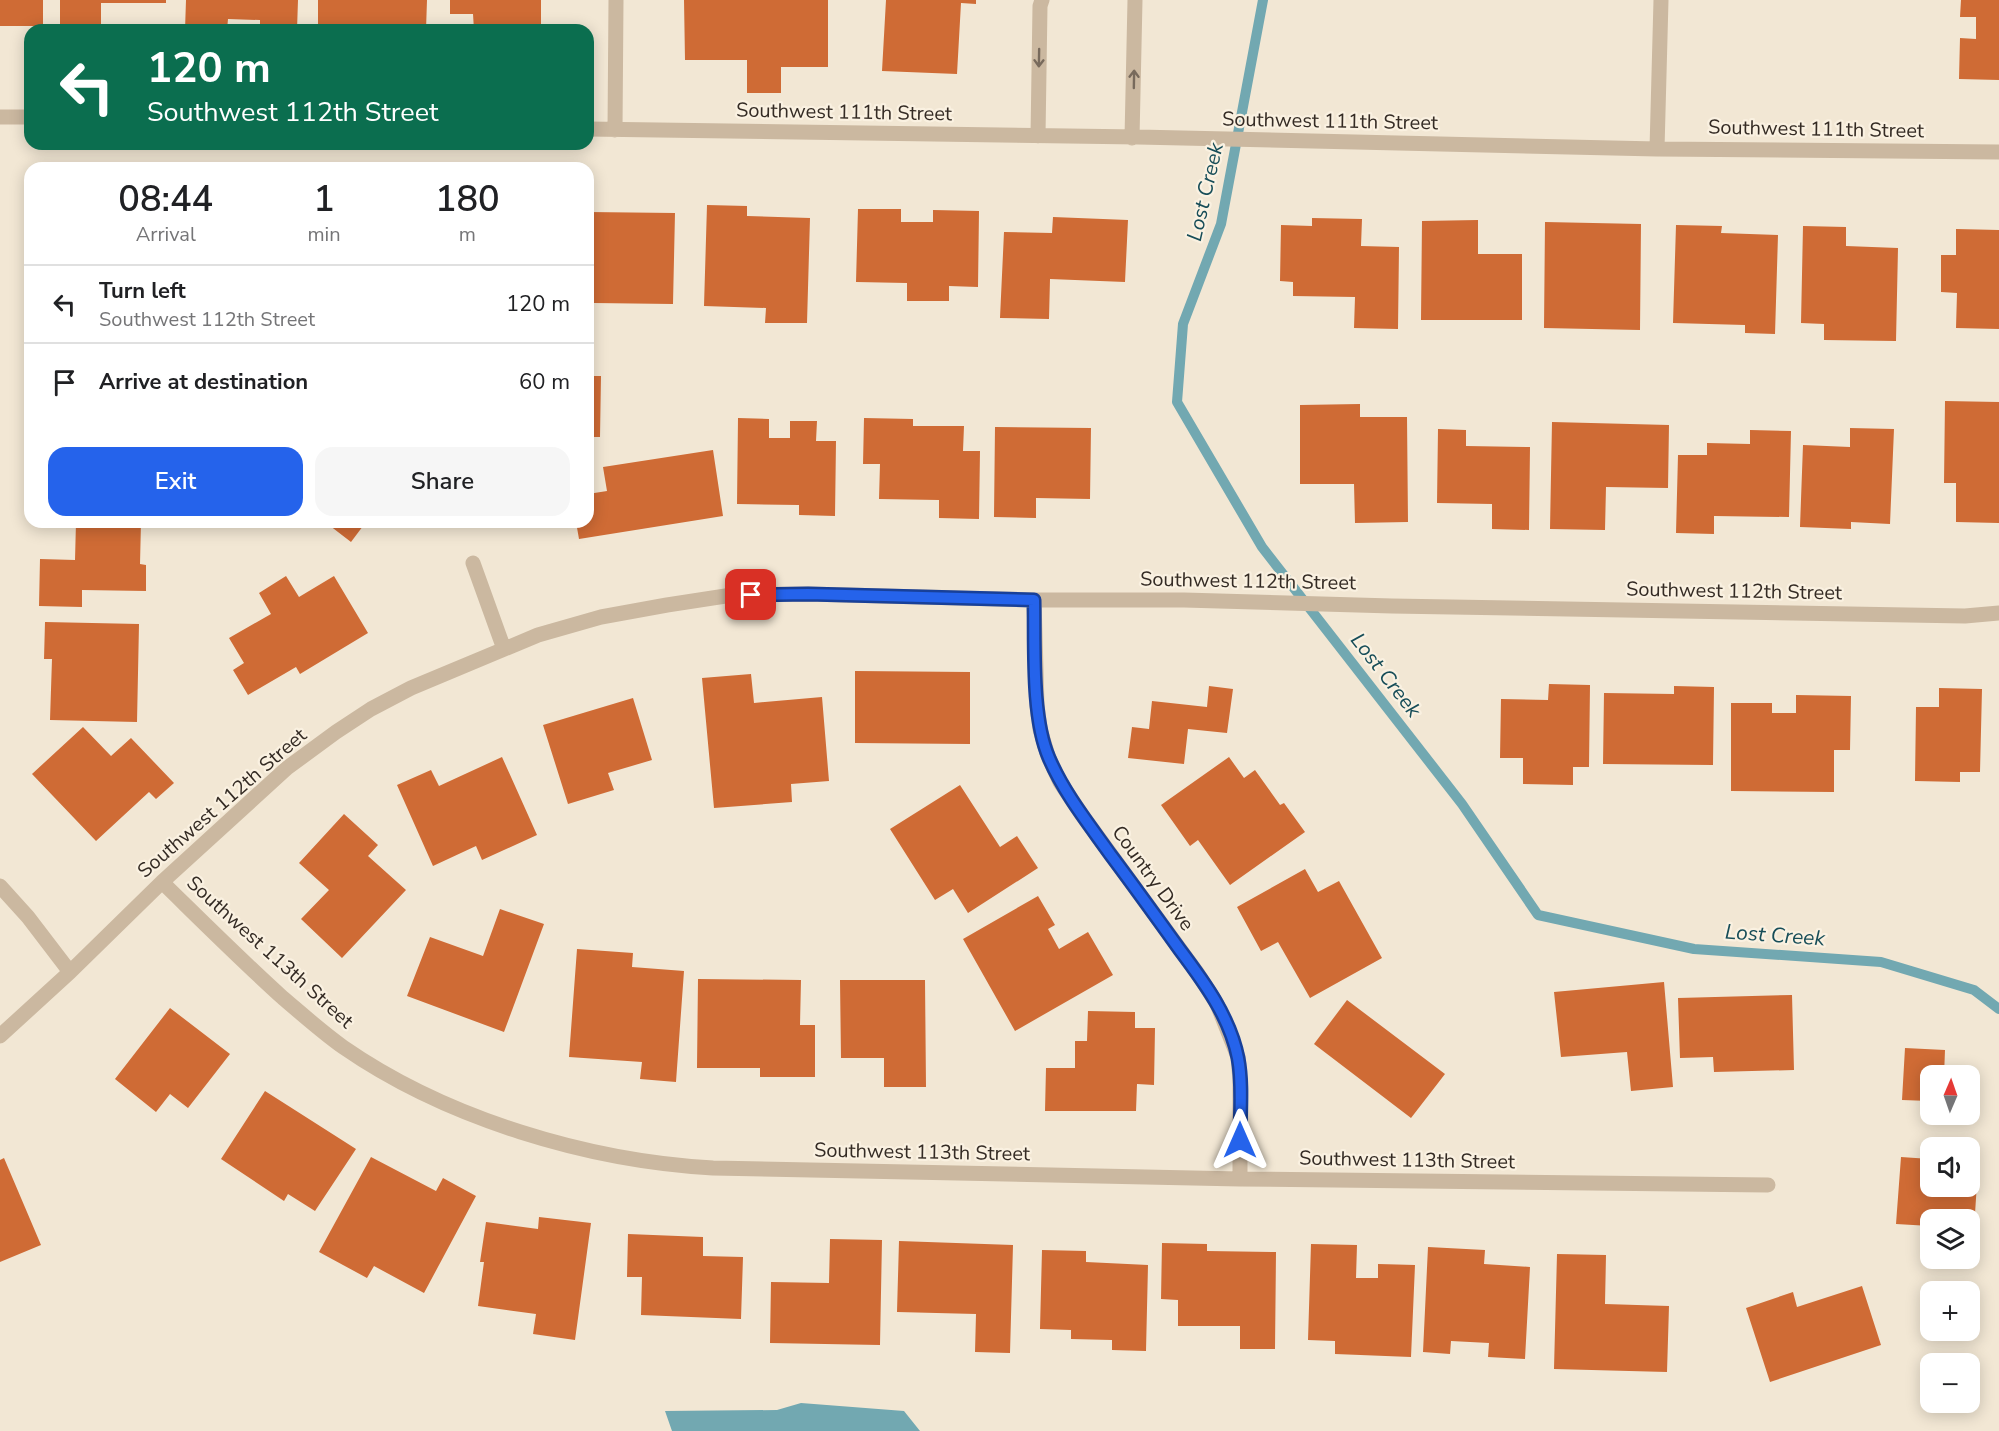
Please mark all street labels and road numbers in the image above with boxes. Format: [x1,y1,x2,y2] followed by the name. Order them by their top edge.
[736,97,953,127] street label: Southwest 111th Street
[1222,106,1439,136] street label: Southwest 111th Street
[1708,114,1925,144] street label: Southwest 111th Street
[1140,566,1357,596] street label: Southwest 112th Street
[1626,576,1843,606] street label: Southwest 112th Street
[132,721,313,884] street label: Southwest 112th Street
[1106,820,1200,936] street label: Country Drive
[181,870,360,1035] street label: Southwest 113th Street
[814,1137,1031,1167] street label: Southwest 113th Street
[1299,1145,1516,1175] street label: Southwest 113th Street

